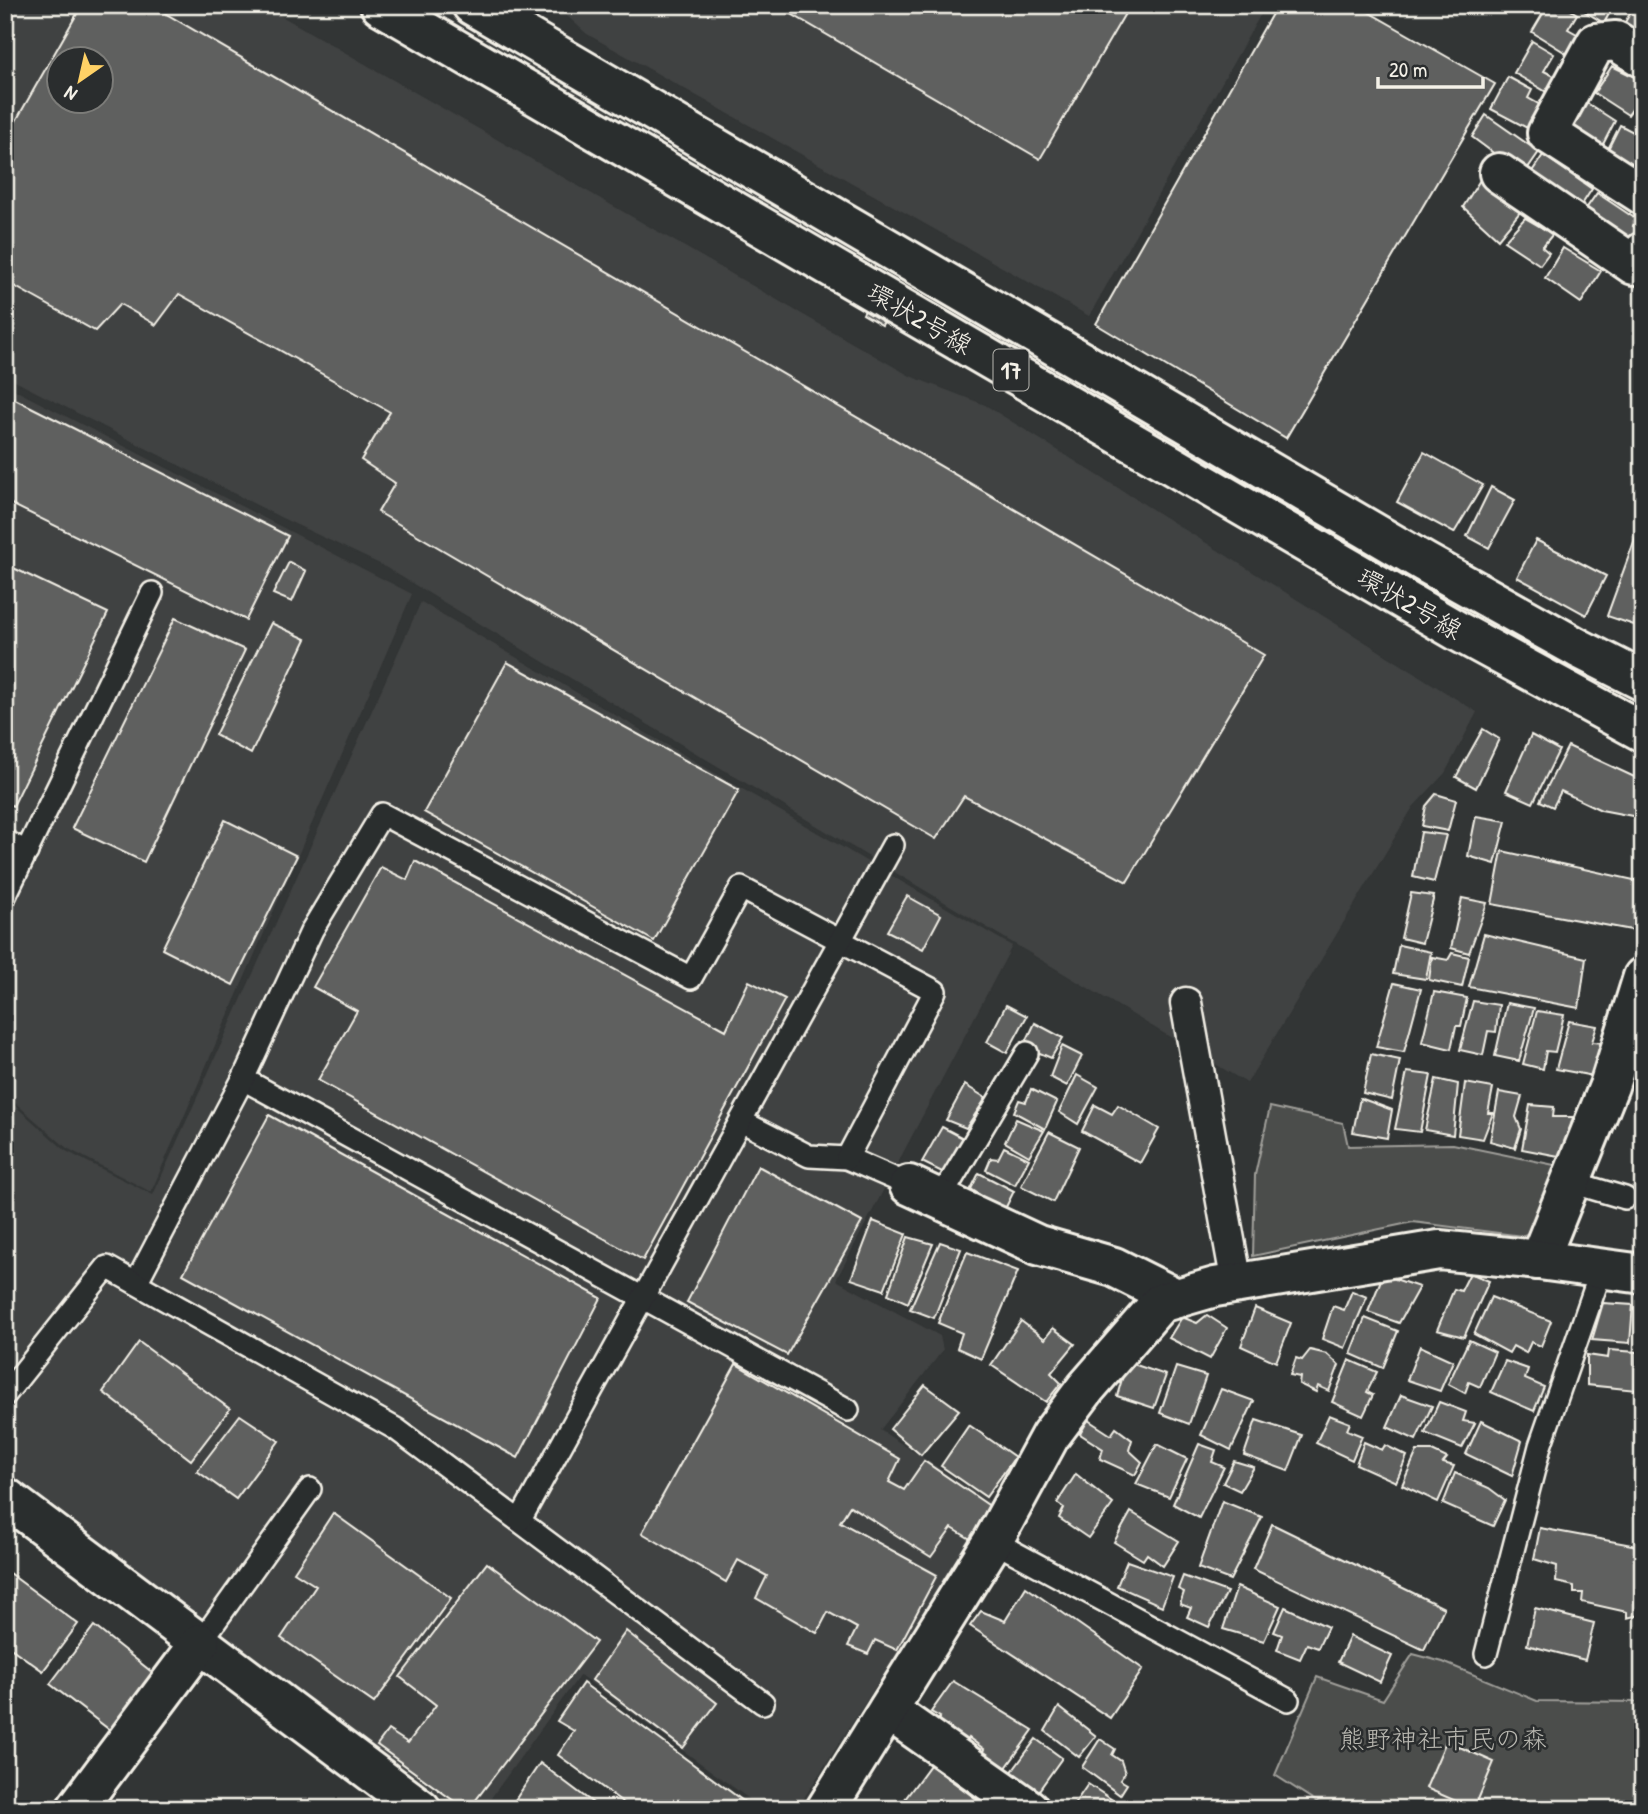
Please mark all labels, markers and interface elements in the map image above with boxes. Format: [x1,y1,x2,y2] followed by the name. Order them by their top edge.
[46,46,116,116] north arrow
[1378,46,1484,90] scale bar
[1389,55,1427,84] text: 20 m
[59,80,82,108] text: N
[861,274,979,362] street label: 環状2号線
[993,349,1028,390] road number: 17
[1351,559,1469,647] street label: 環状2号線
[1339,1721,1547,1756] park label: 熊野神社市民の森

